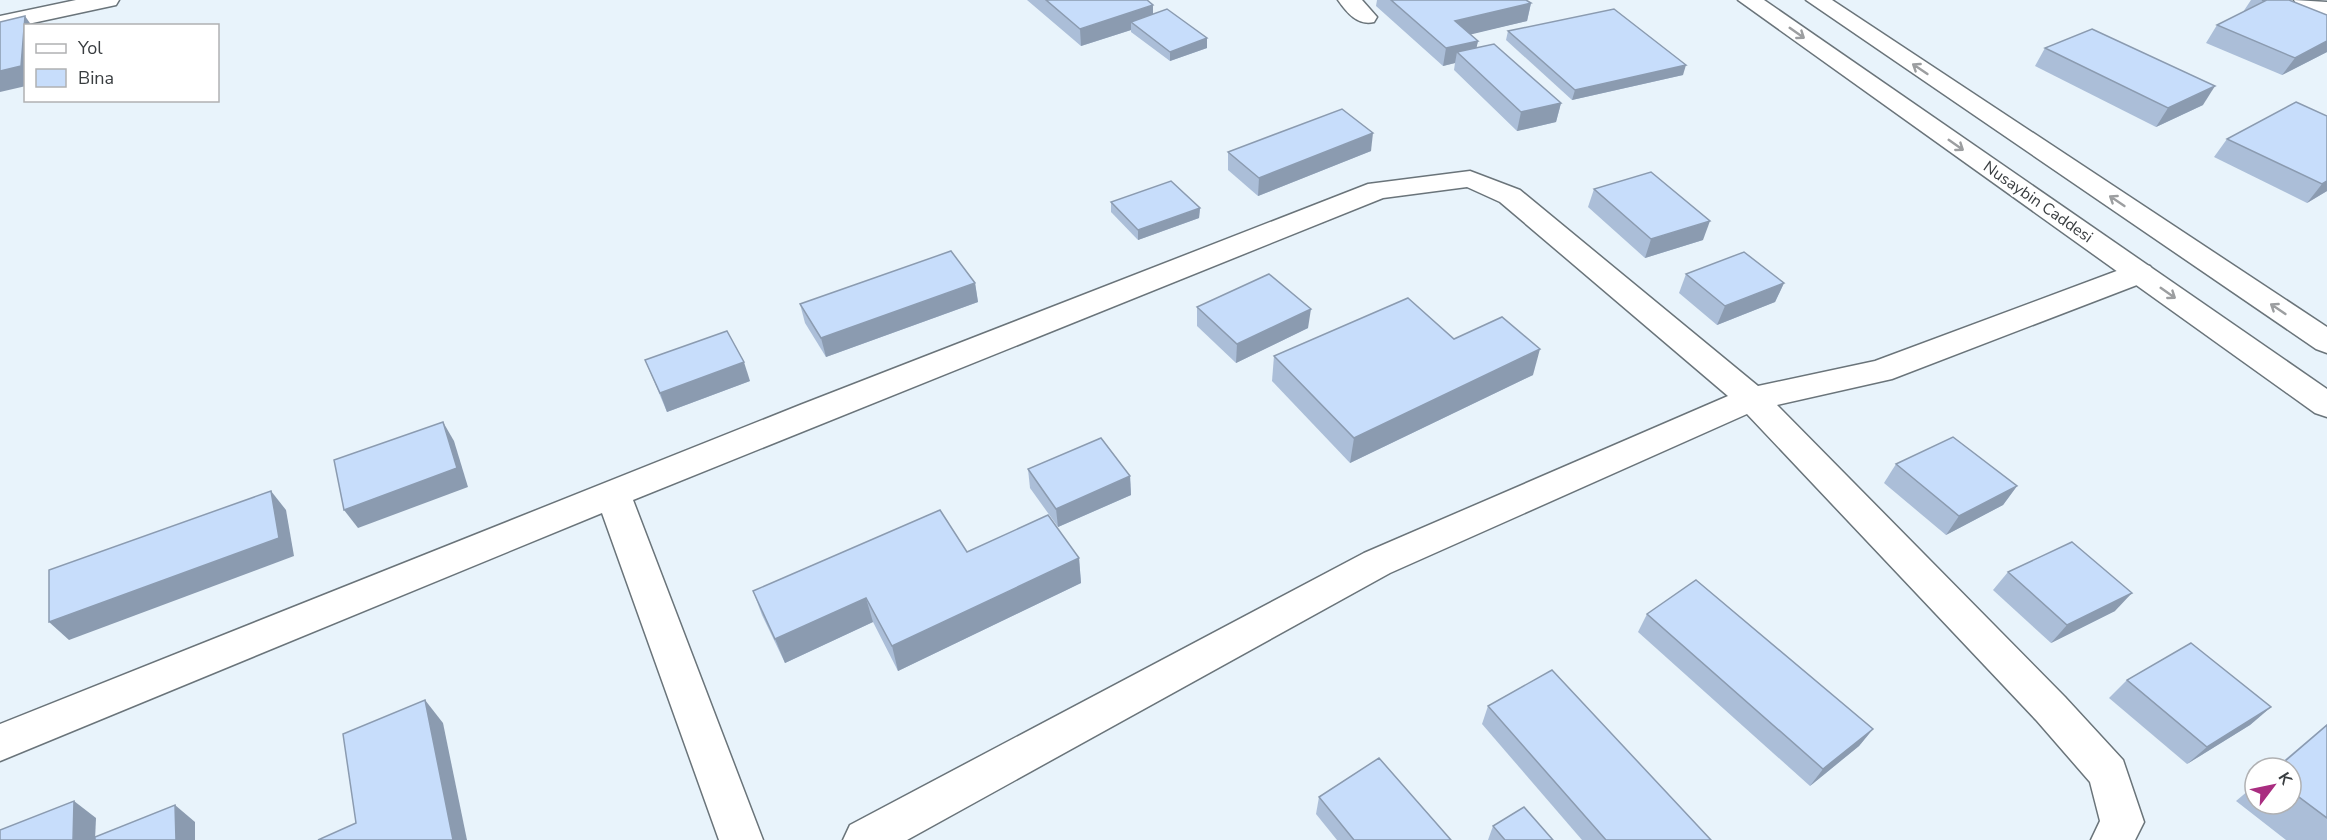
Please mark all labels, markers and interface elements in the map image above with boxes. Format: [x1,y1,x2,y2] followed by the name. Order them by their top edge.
[24,24,219,102] legend
[1788,27,1804,39] one-way arrow
[77,36,103,60] text: Yol
[1912,63,1928,75] one-way arrow
[78,66,114,90] text: Bina
[1948,139,1964,151] one-way arrow
[1979,156,2097,248] street label: Nusaybin Caddesi
[2109,195,2125,207] one-way arrow
[2159,287,2175,299] one-way arrow
[2270,303,2287,316] one-way arrow
[2243,756,2303,816] north arrow
[2273,768,2298,790] text: K

